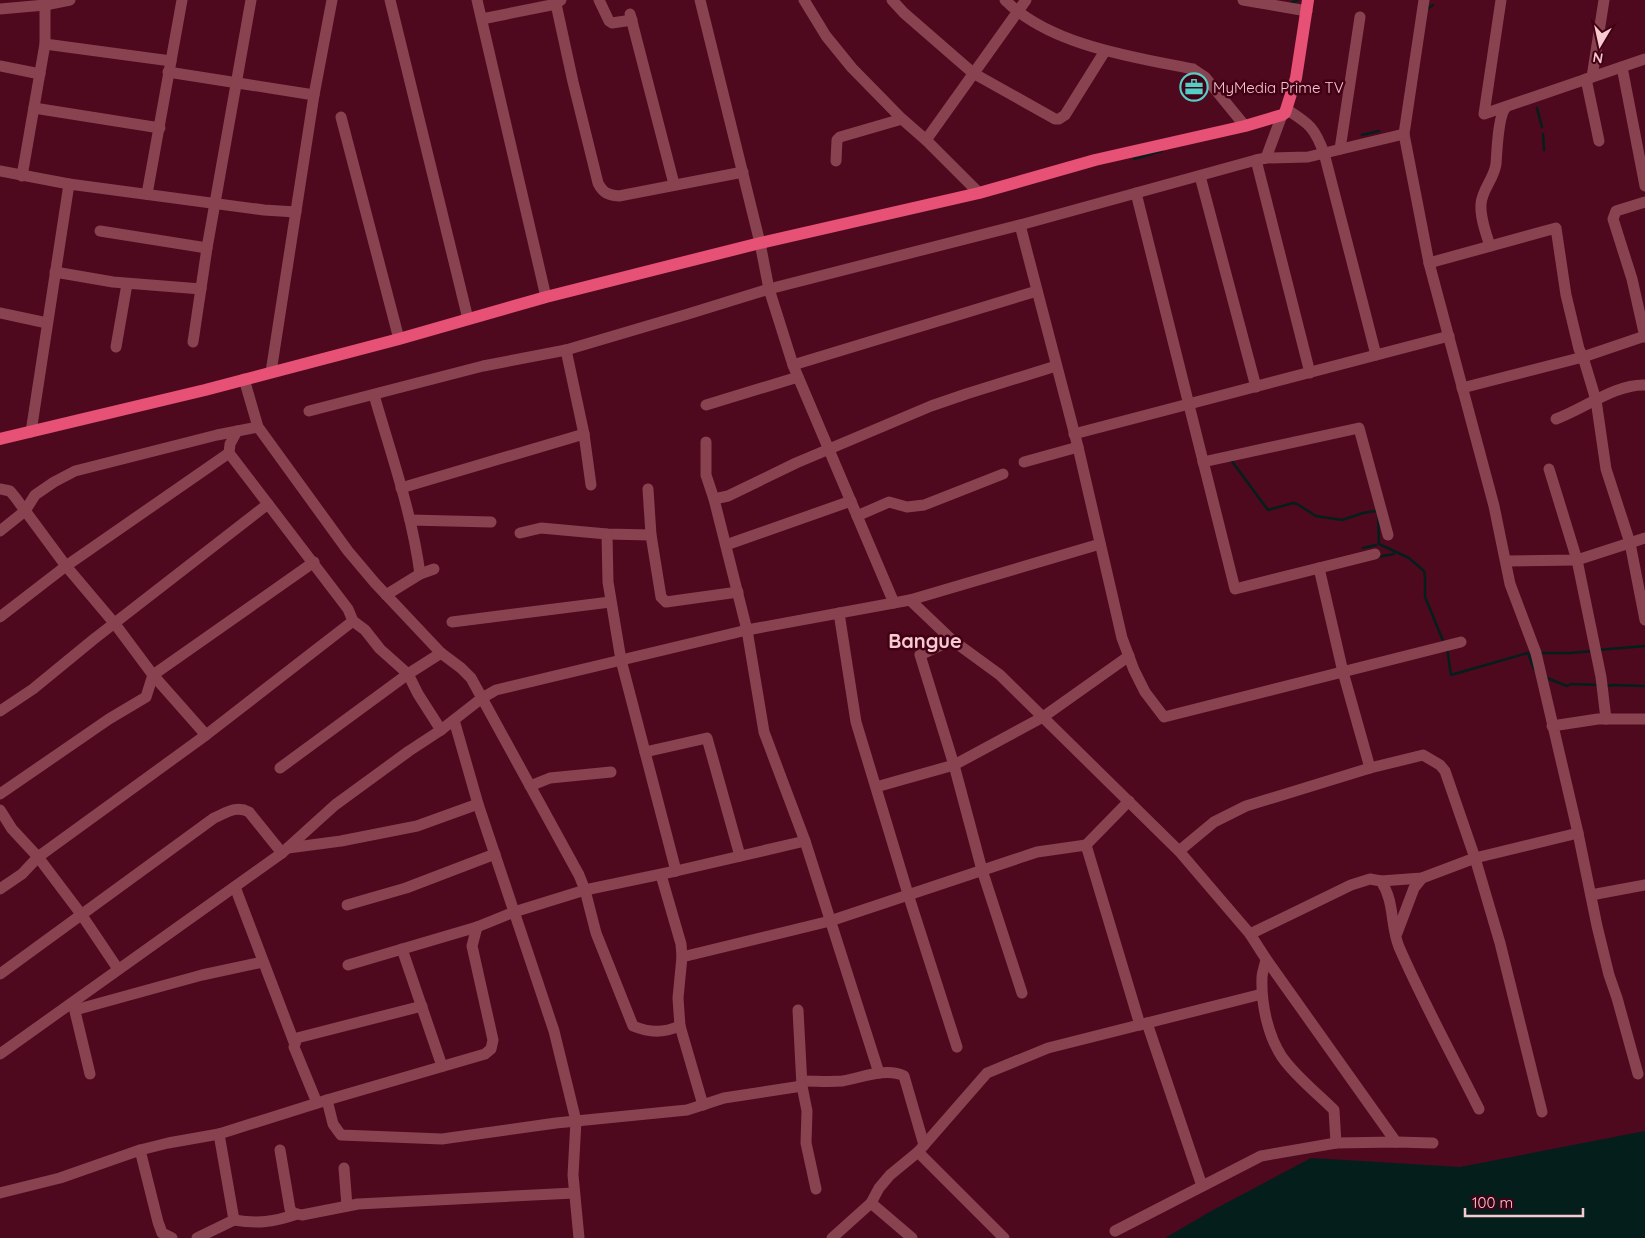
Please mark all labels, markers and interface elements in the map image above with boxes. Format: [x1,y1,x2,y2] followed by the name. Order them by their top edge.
[1575,20,1625,70] north arrow
[1591,48,1604,68] text: N
[1179,72,1209,102] office icon: MyMedia Prime TV
[1213,78,1344,97] place label: MyMedia Prime TV
[888,628,962,653] district label: Bangue
[1465,1186,1582,1218] scale bar
[1472,1193,1513,1212] text: 100 m

